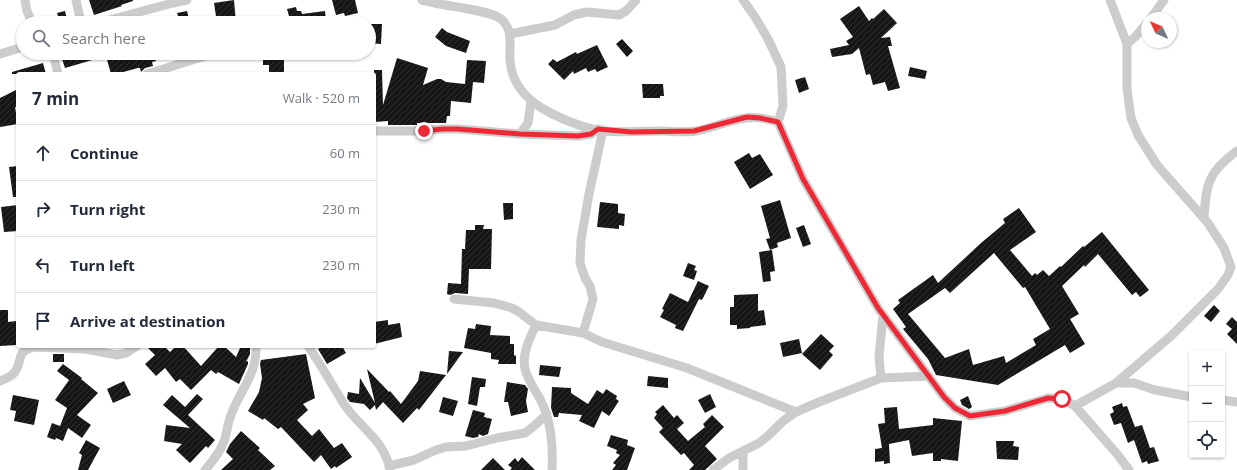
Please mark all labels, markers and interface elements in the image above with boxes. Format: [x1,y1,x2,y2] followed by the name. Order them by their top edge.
[1141,12,1177,48] north arrow
[16,16,376,60] search box
[30,27,52,49] icon: search
[62,28,146,48] text: Search here
[32,87,79,110] text: 7 min
[283,89,360,107] text: Walk · 520 m
[415,122,433,140] route end
[32,142,54,164] icon: ahead
[70,143,138,163] text: Continue
[330,144,360,162] text: 60 m
[32,198,54,220] icon: right
[70,199,145,219] text: Turn right
[322,200,360,218] text: 230 m
[32,254,54,276] icon: left
[70,255,135,275] text: Turn left
[322,256,360,274] text: 230 m
[32,310,54,332] icon: arrive
[70,311,225,331] text: Arrive at destination
[1189,350,1225,458] map controls
[1189,350,1225,386] button: +
[1189,386,1225,422] button: −
[1053,390,1071,408] route start
[1189,422,1225,458] button: locate

